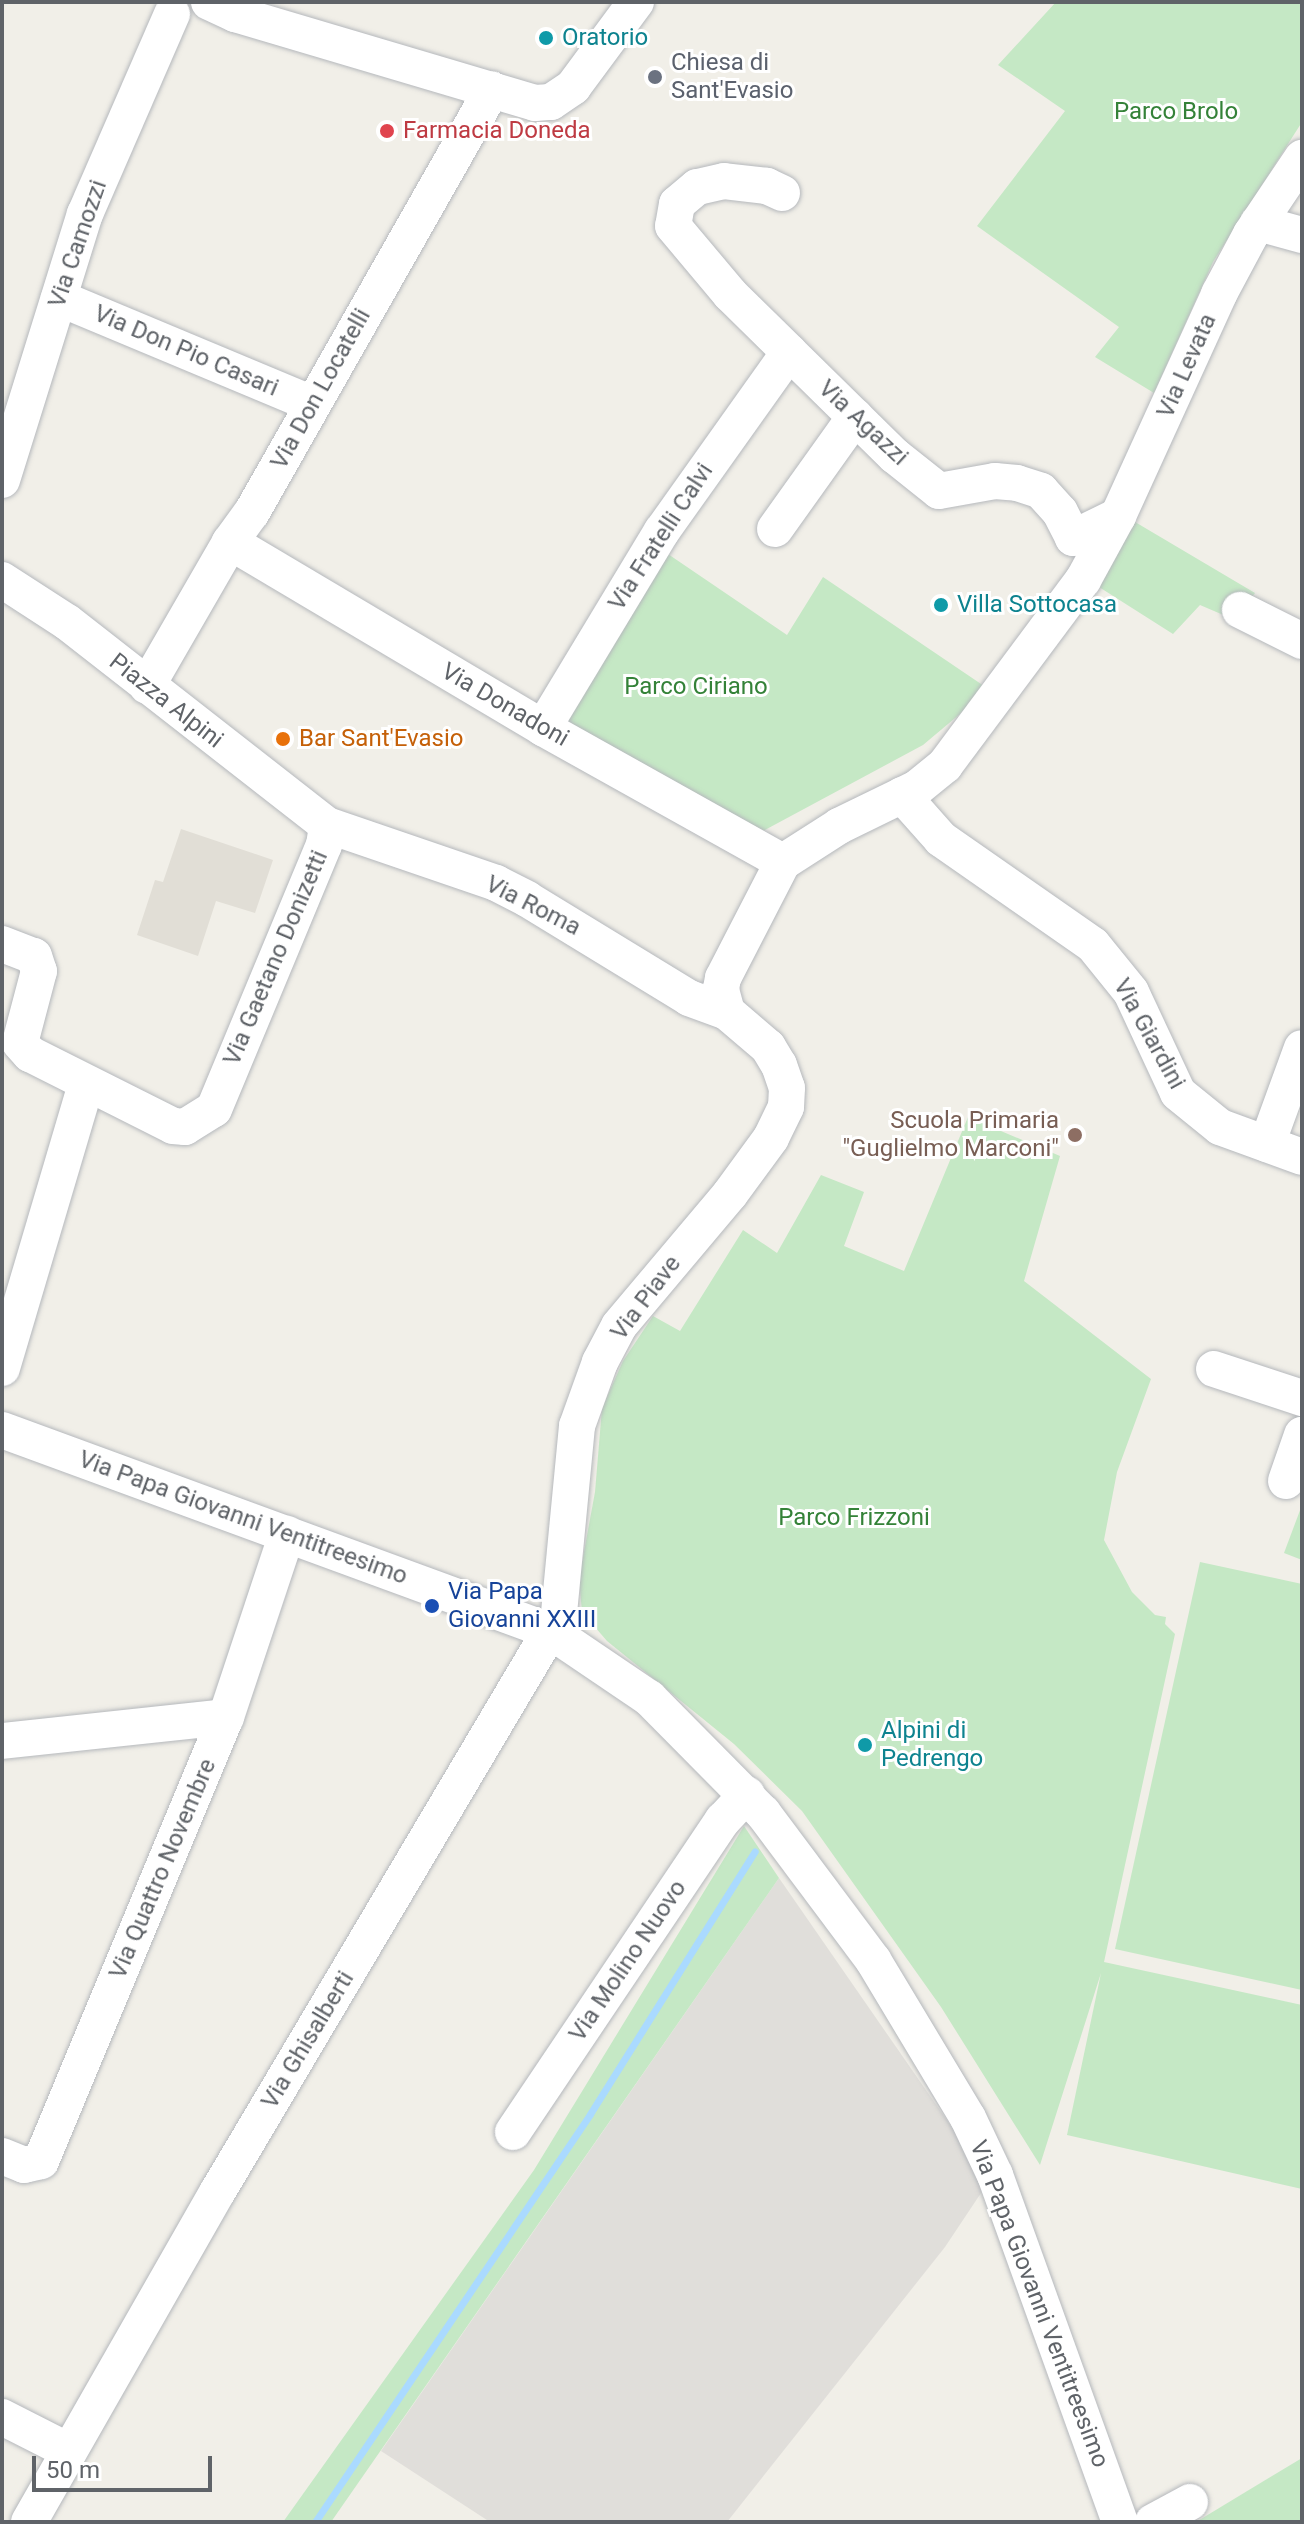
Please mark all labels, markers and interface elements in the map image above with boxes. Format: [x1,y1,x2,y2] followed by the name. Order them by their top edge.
[562,24,648,52] place label: Oratorio
[537,29,555,47] marker: Oratorio
[671,49,793,105] place label: Chiesa di Sant'Evasio
[646,68,664,86] marker: Chiesa di Sant'Evasio
[1114,98,1238,126] park label: Parco Brolo
[403,117,591,145] place label: Farmacia Doneda
[378,122,396,140] marker: Farmacia Doneda
[43,176,113,312] street label: Via Camozzi
[89,299,283,403] street label: Via Don Pio Casari
[265,304,377,474] street label: Via Don Locatelli
[1151,309,1223,423] street label: Via Levata
[812,374,914,472] street label: Via Agazzi
[603,458,719,616] street label: Via Fratelli Calvi
[957,591,1117,619] place label: Villa Sottocasa
[932,596,950,614] marker: Villa Sottocasa
[103,648,229,754] street label: Piazza Alpini
[436,657,574,753] street label: Via Donadoni
[624,673,768,701] park label: Parco Ciriano
[299,725,463,753] place label: Bar Sant'Evasio
[274,730,292,748] marker: Bar Sant'Evasio
[218,846,334,1070] street label: Via Gaetano Donizetti
[481,870,585,942] street label: Via Roma
[1107,974,1191,1094] street label: Via Giardini
[842,1107,1059,1163] place label: Scuola Primaria "Guglielmo Marconi"
[1066,1126,1084,1144] marker: Scuola Primaria "Guglielmo Marconi"
[605,1250,687,1346] street label: Via Piave
[75,1445,411,1591] street label: Via Papa Giovanni Ventitreesimo
[778,1504,930,1532] park label: Parco Frizzoni
[448,1578,596,1634] place label: Via Papa Giovanni XXIII
[423,1597,441,1615] marker: Via Papa Giovanni XXIII
[881,1717,983,1773] place label: Alpini di Pedrengo
[856,1736,874,1754] marker: Alpini di Pedrengo
[104,1755,222,1983] street label: Via Quattro Novembre
[563,1875,693,2047] street label: Via Molino Nuovo
[256,1966,360,2114] street label: Via Ghisalberti
[963,2137,1115,2471] street label: Via Papa Giovanni Ventitreesimo
[36,2440,216,2490] scale bar
[46,2456,100,2484] text: 50 m

